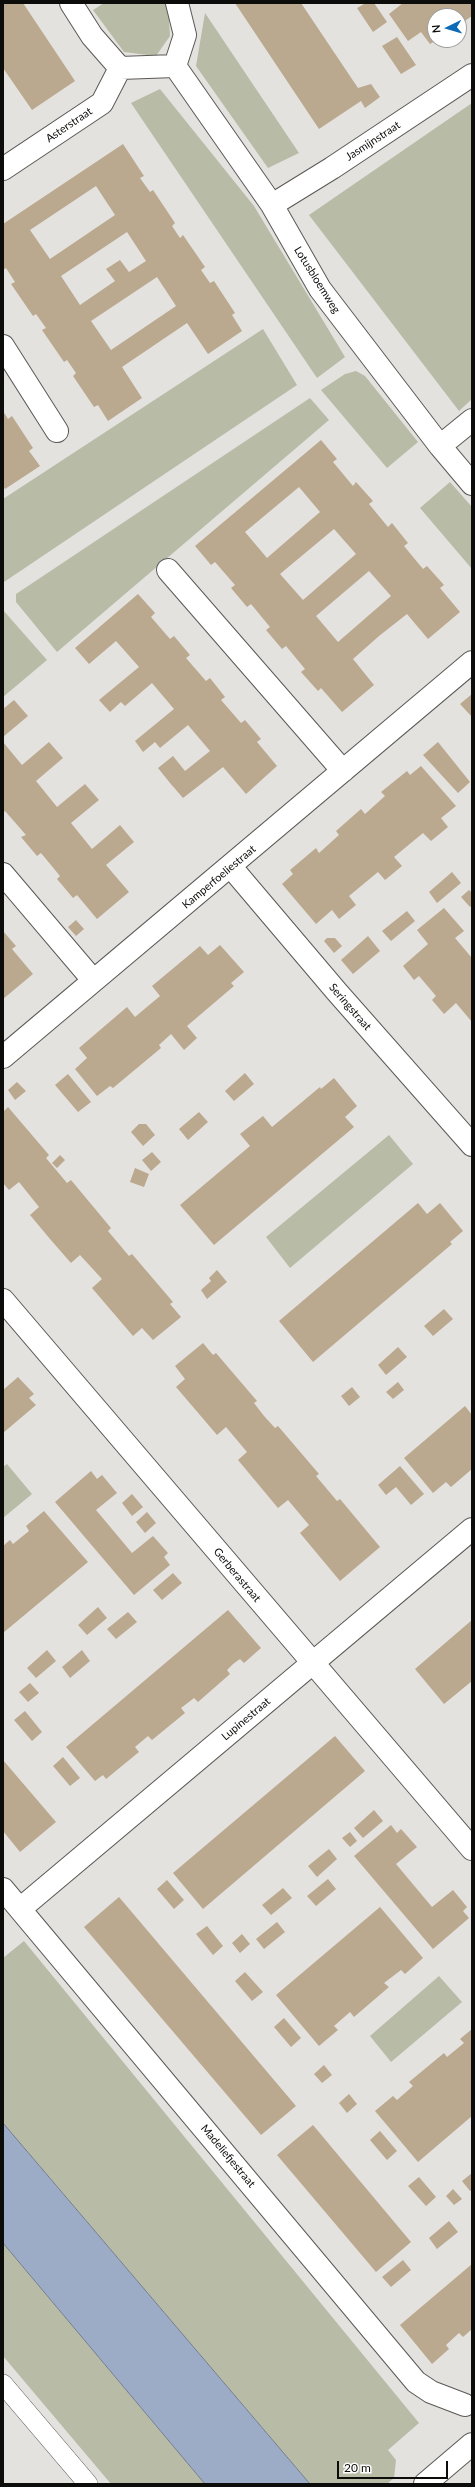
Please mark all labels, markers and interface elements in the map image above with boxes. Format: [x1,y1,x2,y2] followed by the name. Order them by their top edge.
[427,8,467,48] north arrow
[429,24,442,34] text: N
[43,105,95,145] street label: Asterstraat
[343,118,403,164] street label: Jasmijnstraat
[291,244,343,316] street label: Lotusbloemweg
[180,842,258,912] street label: Kamperfoeliestraat
[326,981,374,1033] street label: Seringstraat
[211,1545,263,1605] street label: Gerberastraat
[219,1695,273,1743] street label: Lupinestraat
[198,2122,258,2190] street label: Madeliefjestraat
[339,2453,450,2479] scale bar
[344,2460,371,2475] text: 20 m

